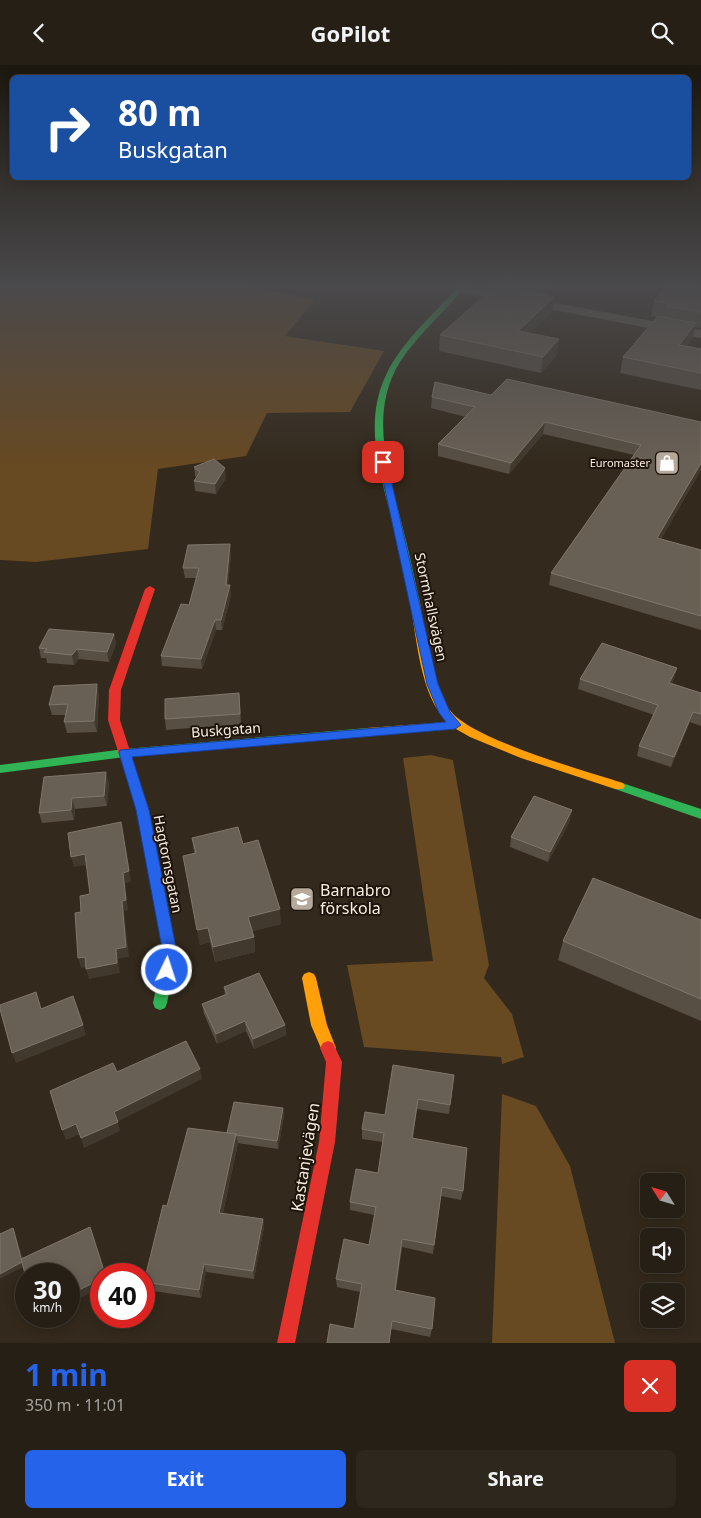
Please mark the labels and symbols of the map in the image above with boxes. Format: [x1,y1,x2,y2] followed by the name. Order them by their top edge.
[362,441,404,483] pin
[654,450,680,476] shop icon: Euromaster
[590,455,650,470] place label: Euromaster
[411,551,452,663] street label: Stormhallsvägen
[190,718,262,741] street label: Buskgatan
[150,813,187,915] street label: Hagtornsgatan
[320,879,391,919] place label: Barnabro förskola
[289,886,315,912] school or university icon: Barnabro förskola
[140,943,192,995] position arrow
[286,1101,324,1213] street label: Kastanjevägen
[640,1173,685,1217] north arrow
[90,1263,155,1328] speed limit sign: 40

